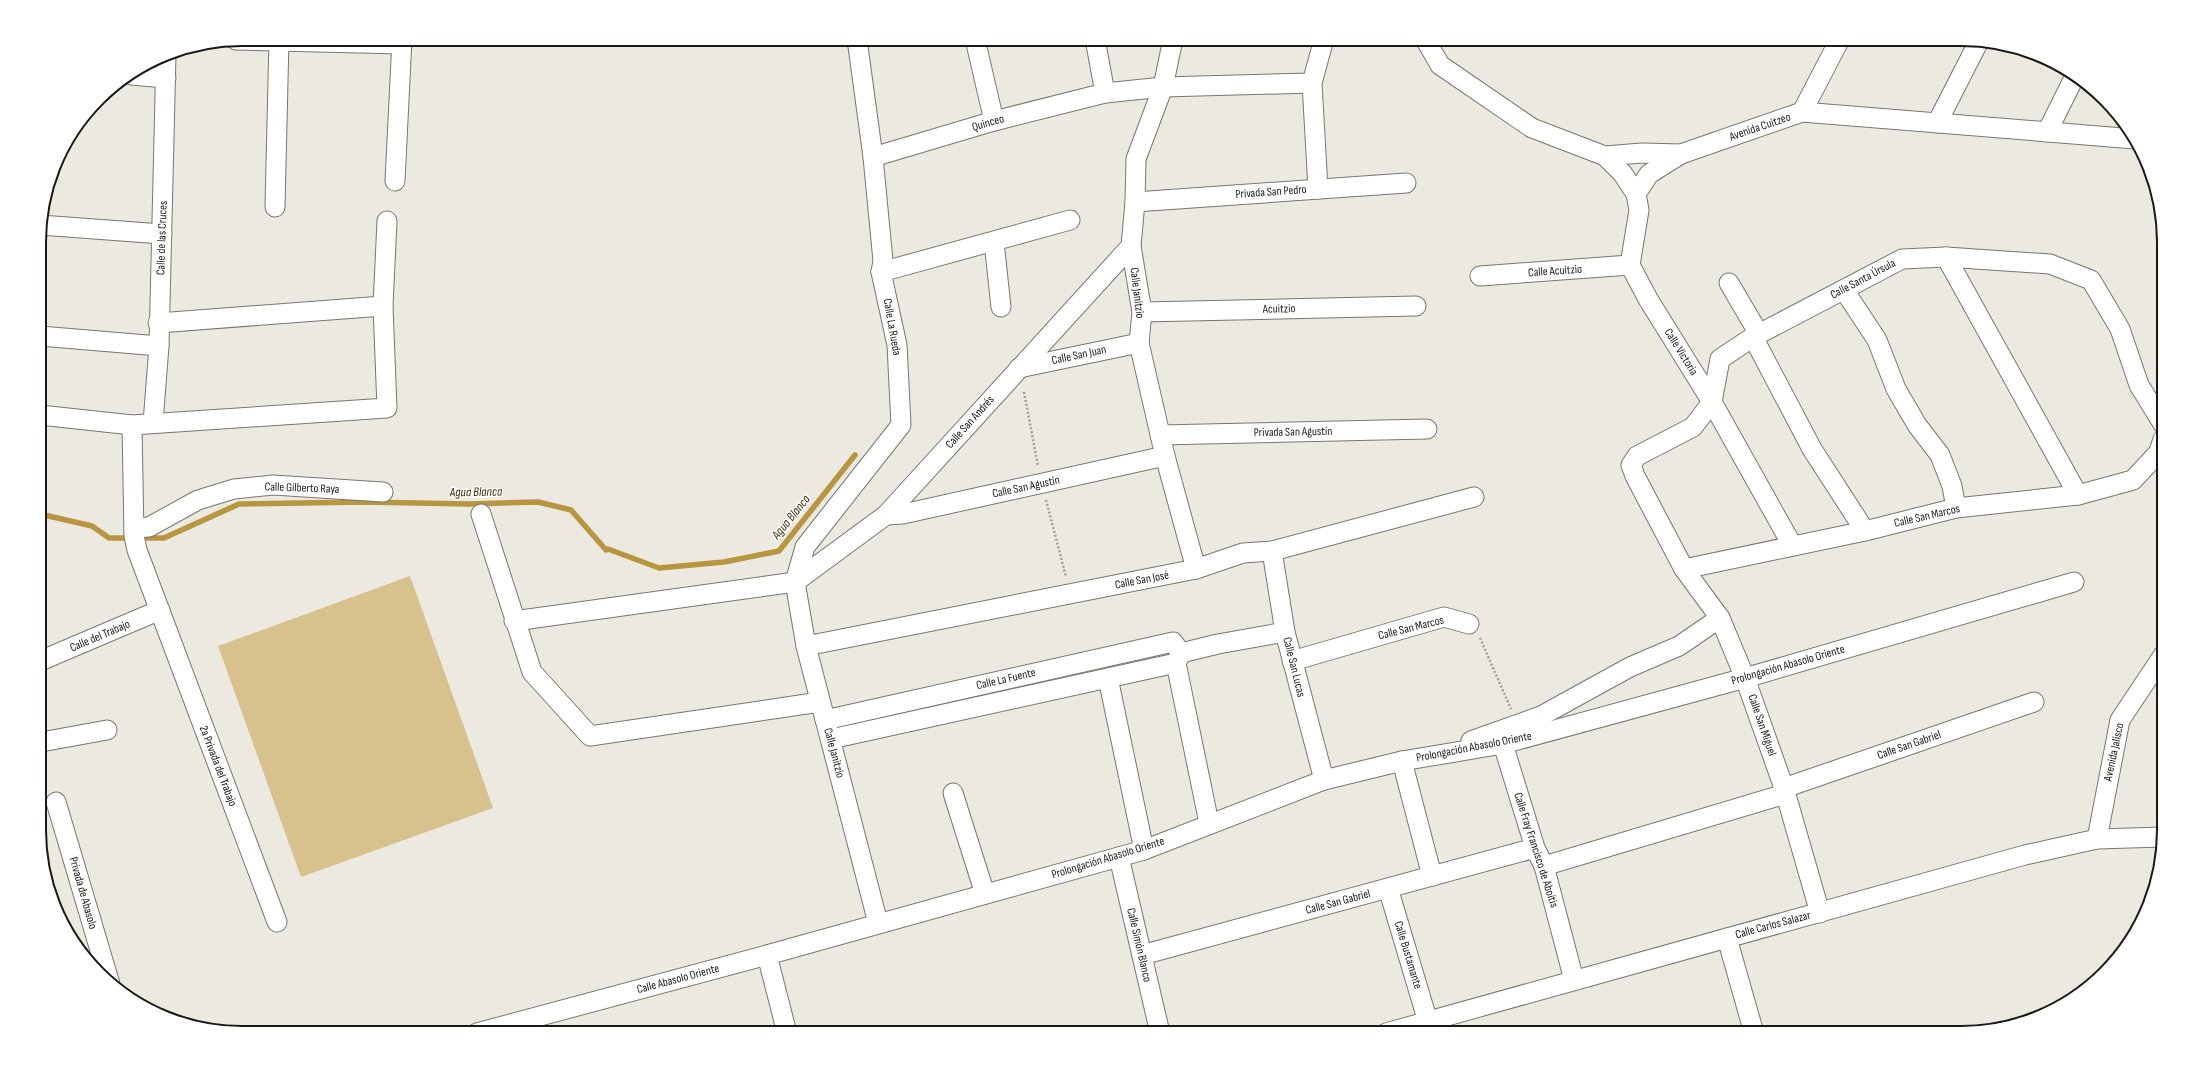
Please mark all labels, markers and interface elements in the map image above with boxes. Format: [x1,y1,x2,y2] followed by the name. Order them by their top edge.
[1726,109,1793,145] street label: Avenida Cuitzeo
[970,111,1006,135] street label: Quinceo
[1235,182,1307,202] street label: Privada San Pedro
[153,201,171,275] street label: Calle de las Cruces
[1828,255,1899,303] street label: Calle Santa Úrsula
[1528,262,1582,280] street label: Calle Acuitzio
[1126,267,1148,319] street label: Calle Janitzio
[880,297,904,357] street label: Calle La Rueda
[1262,301,1295,317] street label: Acuitzio
[1661,326,1702,379] street label: Calle Victoria
[1050,342,1108,368] street label: Calle San Juan
[942,392,998,452] street label: Calle San Andrés
[1254,424,1332,440] street label: Privada San Agustín
[991,473,1061,501] street label: Calle San Agustín
[264,479,340,497] street label: Calle Gilberto Raya
[449,484,503,500] water label: Agua Blanca
[768,491,814,543] water label: Agua Blanca
[1893,501,1961,531] street label: Calle San Marcos
[1114,567,1170,593] street label: Calle San José
[1377,613,1445,643] street label: Calle San Marcos
[68,617,132,655] street label: Calle del Trabajo
[1279,635,1309,699] street label: Calle San Lucas
[1730,642,1847,688] street label: Prolongación Abasolo Oriente
[975,665,1037,693] street label: Calle La Fuente
[1744,692,1780,758] street label: Calle San Miguel
[2100,722,2127,783] street label: Avenida Jalisco
[196,723,240,809] street label: 2a Privada del Trabajo
[820,726,848,780] street label: Calle Janitzio
[1875,727,1943,763] street label: Calle San Gabriel
[1415,728,1533,766] street label: Prolongación Abasolo Oriente
[1510,791,1562,909] street label: Calle Fray Francisco de Aboitis
[1050,834,1166,882] street label: Prolongación Abasolo Oriente
[66,855,100,931] street label: Privada de Abasolo
[1304,886,1372,918] street label: Calle San Gabriel
[1123,906,1155,984] street label: Calle Simón Blanco
[1734,908,1813,942] street label: Calle Carlos Salazar
[1391,919,1425,991] street label: Calle Bustamante
[635,961,721,997] street label: Calle Abasolo Oriente

